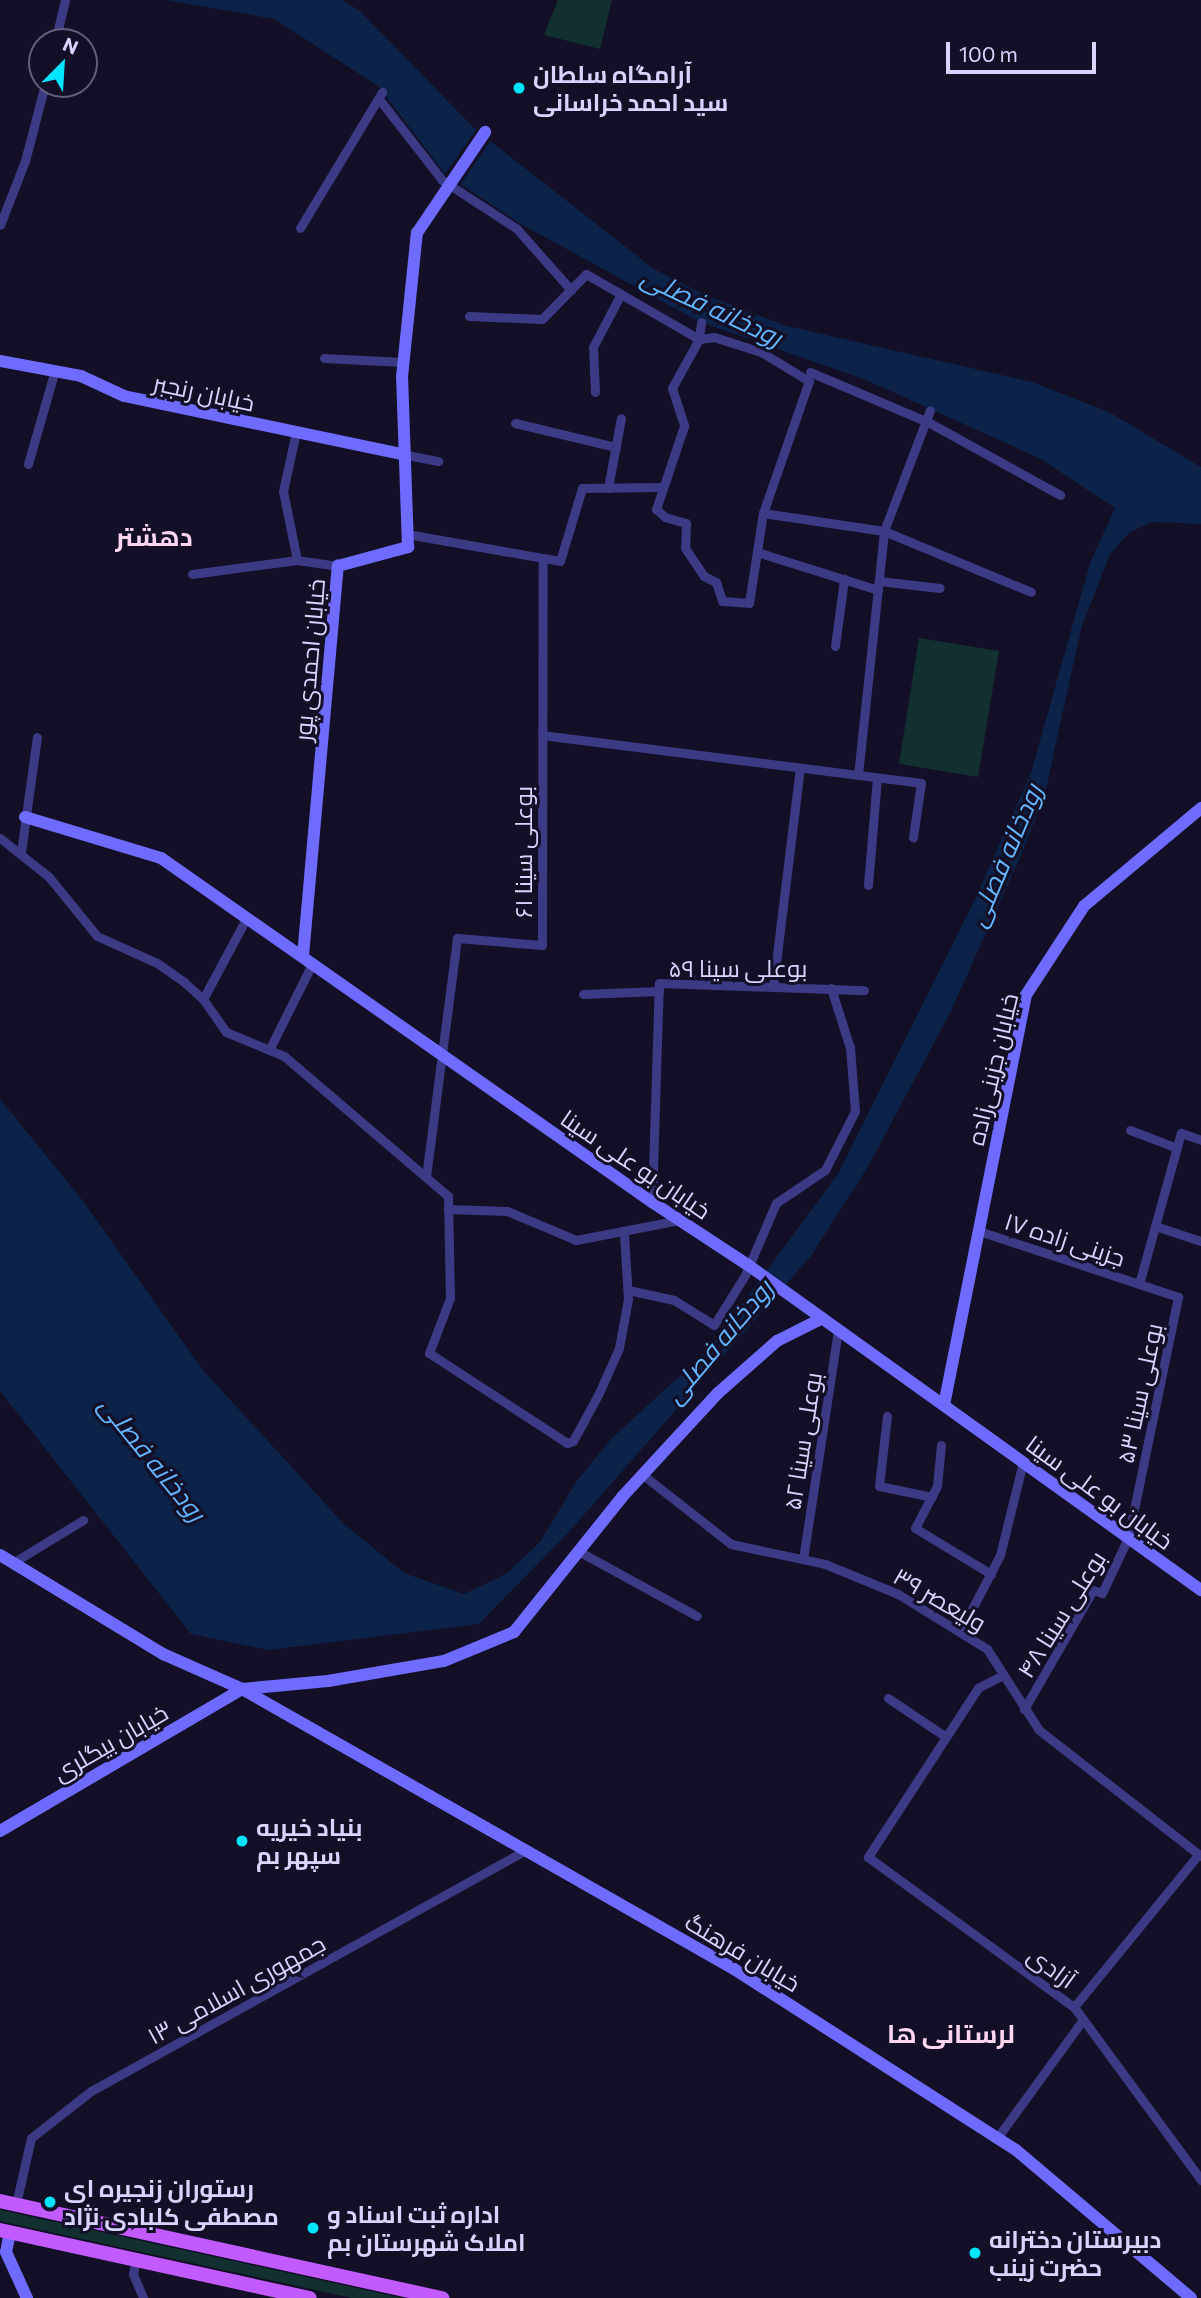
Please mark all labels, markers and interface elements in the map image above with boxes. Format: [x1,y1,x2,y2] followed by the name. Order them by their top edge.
[28,28,98,98] north arrow
[949,28,1100,72] scale bar
[60,32,82,59] text: N
[959,41,1018,66] text: 100 m
[533,60,728,116] place label: آرامگاه سلطان سید احمد خراسانی
[511,80,527,96] marker: آرامگاه سلطان سید احمد خراسانی
[637,260,787,352] water label: رودخانه فصلی
[151,367,257,417] street label: خیابان رنجبر
[115,520,193,552] district label: دهشتر
[288,578,330,742] street label: خیابان احمدی پور
[960,779,1048,931] water label: رودخانه فصلی
[509,786,537,918] street label: بوعلی سینا ۶۱
[669,954,807,982] street label: بوعلی سینا ۵۹
[961,990,1023,1148] street label: خیابان جزینی‌زاده
[555,1103,717,1225] street label: خیابان بو علی سینا
[1001,1206,1129,1272] street label: جزینی زاده ۱۷
[657,1273,779,1409] water label: رودخانه فصلی
[1110,1320,1168,1466] street label: بوعلی سینا ۵۳
[777,1370,827,1512] street label: بوعلی سینا ۵۲
[93,1389,213,1527] water label: رودخانه فصلی
[1021,1429,1179,1555] street label: خیابان بو علی سینا
[1011,1545,1111,1683] street label: بوعلی سینا ۴۸
[889,1561,991,1637] street label: ولیعصر ۳۹
[47,1698,173,1786] street label: خیابان بیگلری
[256,1813,362,1869] place label: بنیاد خیریه سپهر بم
[234,1833,250,1849] marker: بنیاد خیریه سپهر بم
[680,1906,806,1998] street label: خیابان فرهنگ
[142,1928,330,2050] street label: جمهوری اسلامی ۱۳
[1022,1940,1082,1994] street label: آزادی
[887,2017,1015,2049] district label: لرستانی ها
[64,2174,279,2230] place label: رستوران زنجیره ای مصطفی کلبادی نژاد
[42,2194,58,2210] marker: رستوران زنجیره ای مصطفی کلبادی نژاد
[327,2200,526,2256] place label: اداره ثبت اسناد و املاک شهرستان بم
[305,2220,321,2236] marker: اداره ثبت اسناد و املاک شهرستان بم
[989,2225,1161,2281] place label: دبیرستان دخترانه حضرت زینب
[967,2245,983,2261] marker: دبیرستان دخترانه حضرت زینب

